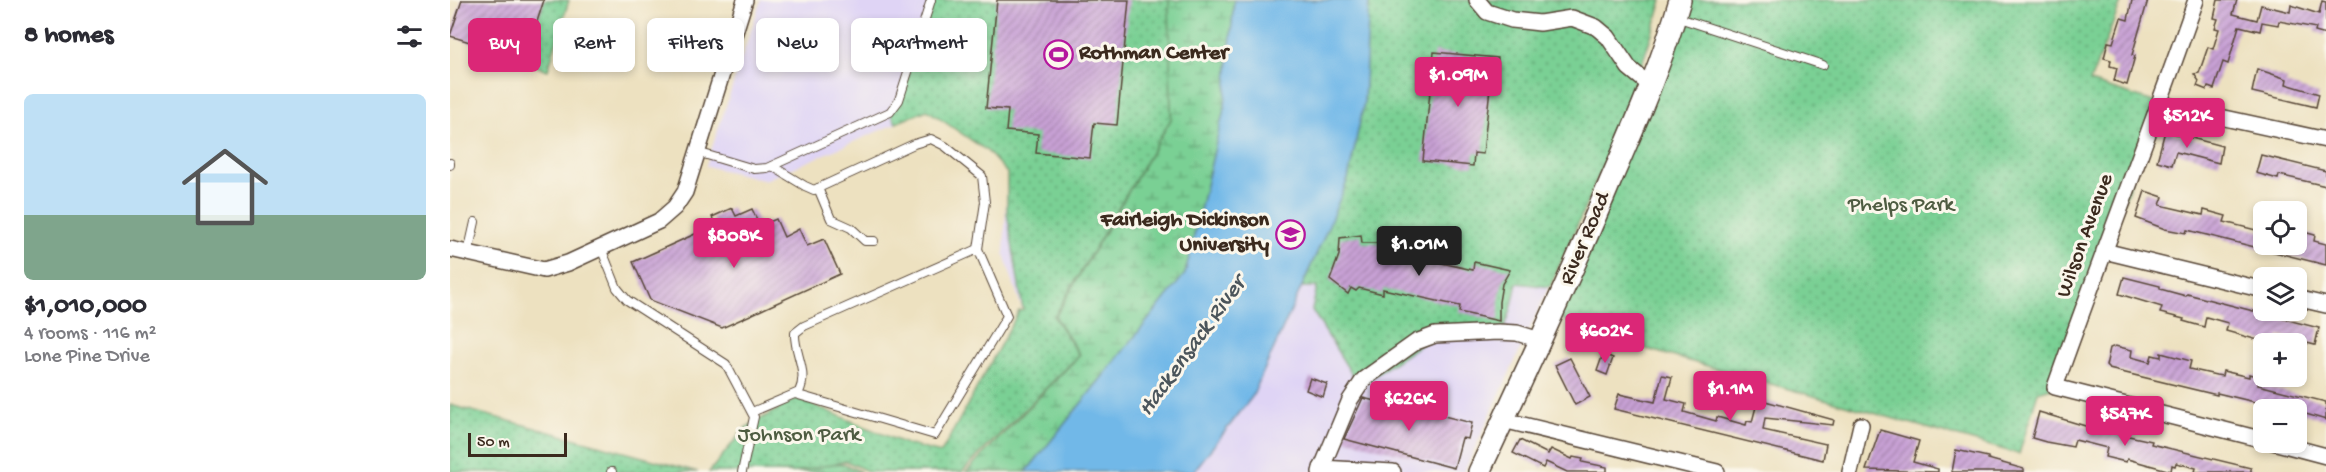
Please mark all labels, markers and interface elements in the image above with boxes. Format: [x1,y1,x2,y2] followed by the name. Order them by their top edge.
[468,18,541,72] chip: Buy
[553,18,635,72] chip: Rent
[647,18,744,72] chip: Filters
[756,18,839,72] chip: New
[851,18,987,72] chip: Apartment
[393,20,426,53] icon: filters
[24,21,113,52] text: 8 homes
[1042,38,1074,70] sports icon: Rothman Center
[1078,41,1230,67] place label: Rothman Center
[1409,57,1507,108] pin: $1.09M
[1429,65,1487,88] text: $1.09M
[2145,98,2229,149] pin: $512K
[2163,106,2211,129] text: $512K
[171,133,279,241] icon: home
[2052,170,2121,301] street label: Wilson Avenue
[1555,187,1618,289] street label: River Road
[1847,193,1956,219] park label: Phelps Park
[2253,201,2307,453] map controls
[2253,201,2307,255] button: locate
[1100,208,1270,259] place label: Fairleigh Dickinson University
[692,218,776,269] pin: $808K
[1274,218,1306,250] school or university icon: Fairleigh Dickinson University
[707,226,761,249] text: $808K
[1370,226,1468,277] pin: $1.01M
[1391,234,1447,257] text: $1.01M
[2253,267,2307,321] button: layers
[1133,268,1256,423] water label: Hackensack River
[24,292,147,323] text: $1,010,000
[1563,313,1647,364] pin: $602K
[1579,321,1631,344] text: $602K
[24,323,157,346] text: 4 rooms · 116 m²
[2253,333,2307,387] button: +
[24,346,150,369] text: Lone Pine Drive
[1688,371,1772,422] pin: $1.1M
[1707,379,1753,402] text: $1.1M
[1367,381,1451,432] pin: $626K
[1384,389,1434,412] text: $626K
[2083,396,2167,447] pin: $547K
[2253,399,2307,453] button: −
[2100,404,2150,427] text: $547K
[738,423,862,449] park label: Johnson Park
[468,430,567,458] scale bar
[477,434,510,453] text: 50 m

